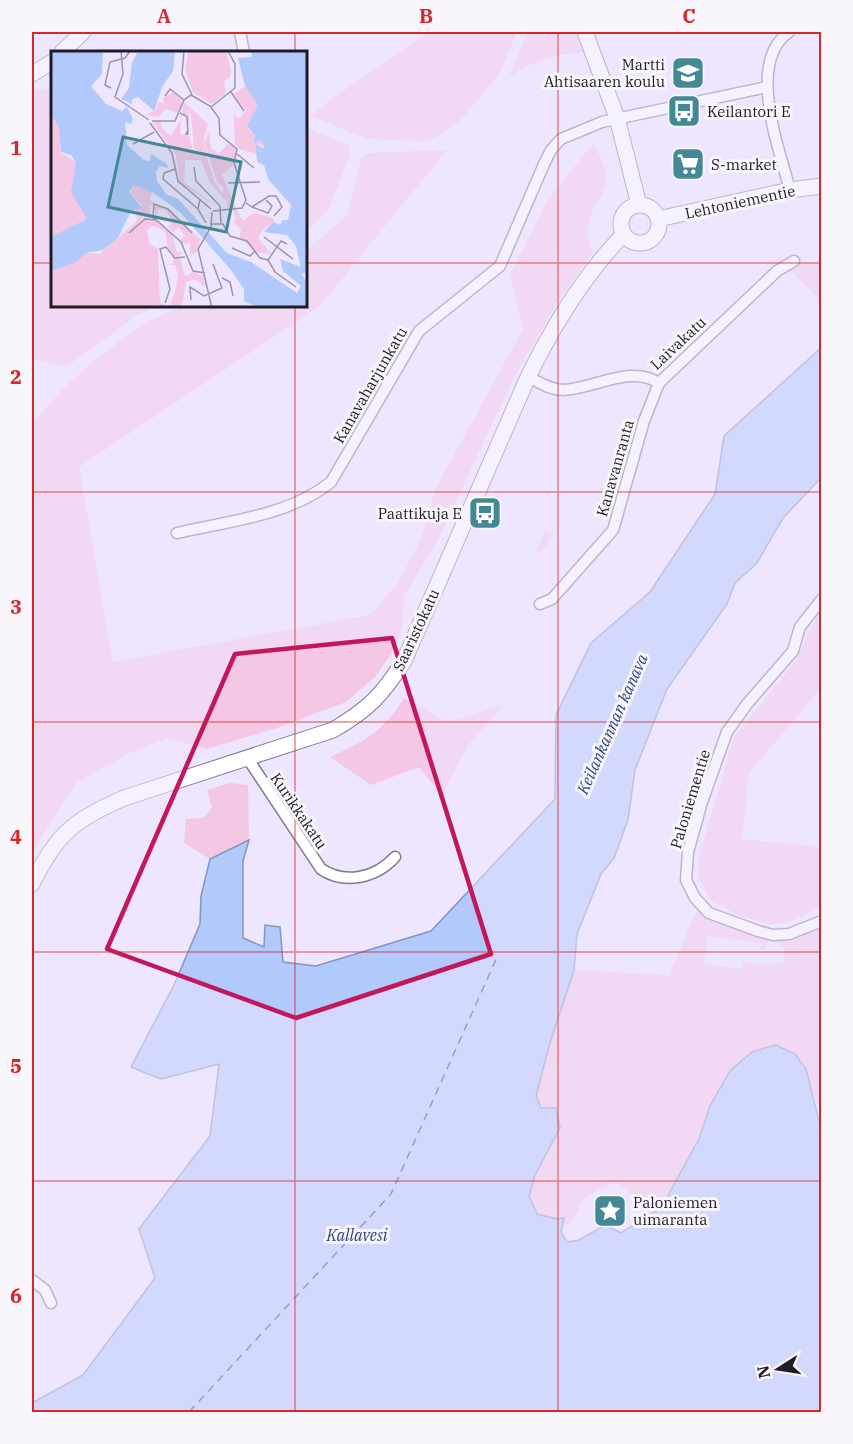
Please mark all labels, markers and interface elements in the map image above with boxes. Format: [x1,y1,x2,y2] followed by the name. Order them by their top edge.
[157,2,171,29] text: A
[419,2,433,29] text: B
[682,2,696,29] text: C
[51,51,308,308] inset map
[544,55,665,91] place label: Martti Ahtisaaren koulu
[670,55,706,91] school or university icon: Martti Ahtisaaren koulu
[666,93,702,129] bus stop icon: Keilantori E
[707,102,791,121] place label: Keilantori E
[10,134,22,161] text: 1
[670,146,706,182] supermarket icon: S-market
[711,155,777,174] place label: S-market
[683,181,797,223] street label: Lehtoniementie
[646,312,710,374] street label: Laivakatu
[329,323,411,447] street label: Kanavaharjunkatu
[10,363,22,390] text: 2
[592,417,638,519] street label: Kanavanranta
[467,495,503,531] bus stop icon: Paattikuja E
[378,504,462,523] place label: Paattikuja E
[389,586,443,674] street label: Saaristokatu
[10,593,22,620] text: 3
[572,650,652,798] water label: Keilankannan kanava
[666,747,714,851] street label: Paloniementie
[267,769,331,853] street label: Kurikkakatu
[10,823,22,850] text: 4
[10,1052,22,1079] text: 5
[592,1193,628,1229] place icon: Paloniemen uimaranta
[633,1193,718,1229] place label: Paloniemen uimaranta
[325,1225,388,1245] water label: Kallavesi
[10,1282,22,1309] text: 6
[748,1339,808,1399] north arrow
[752,1364,774,1380] text: N

